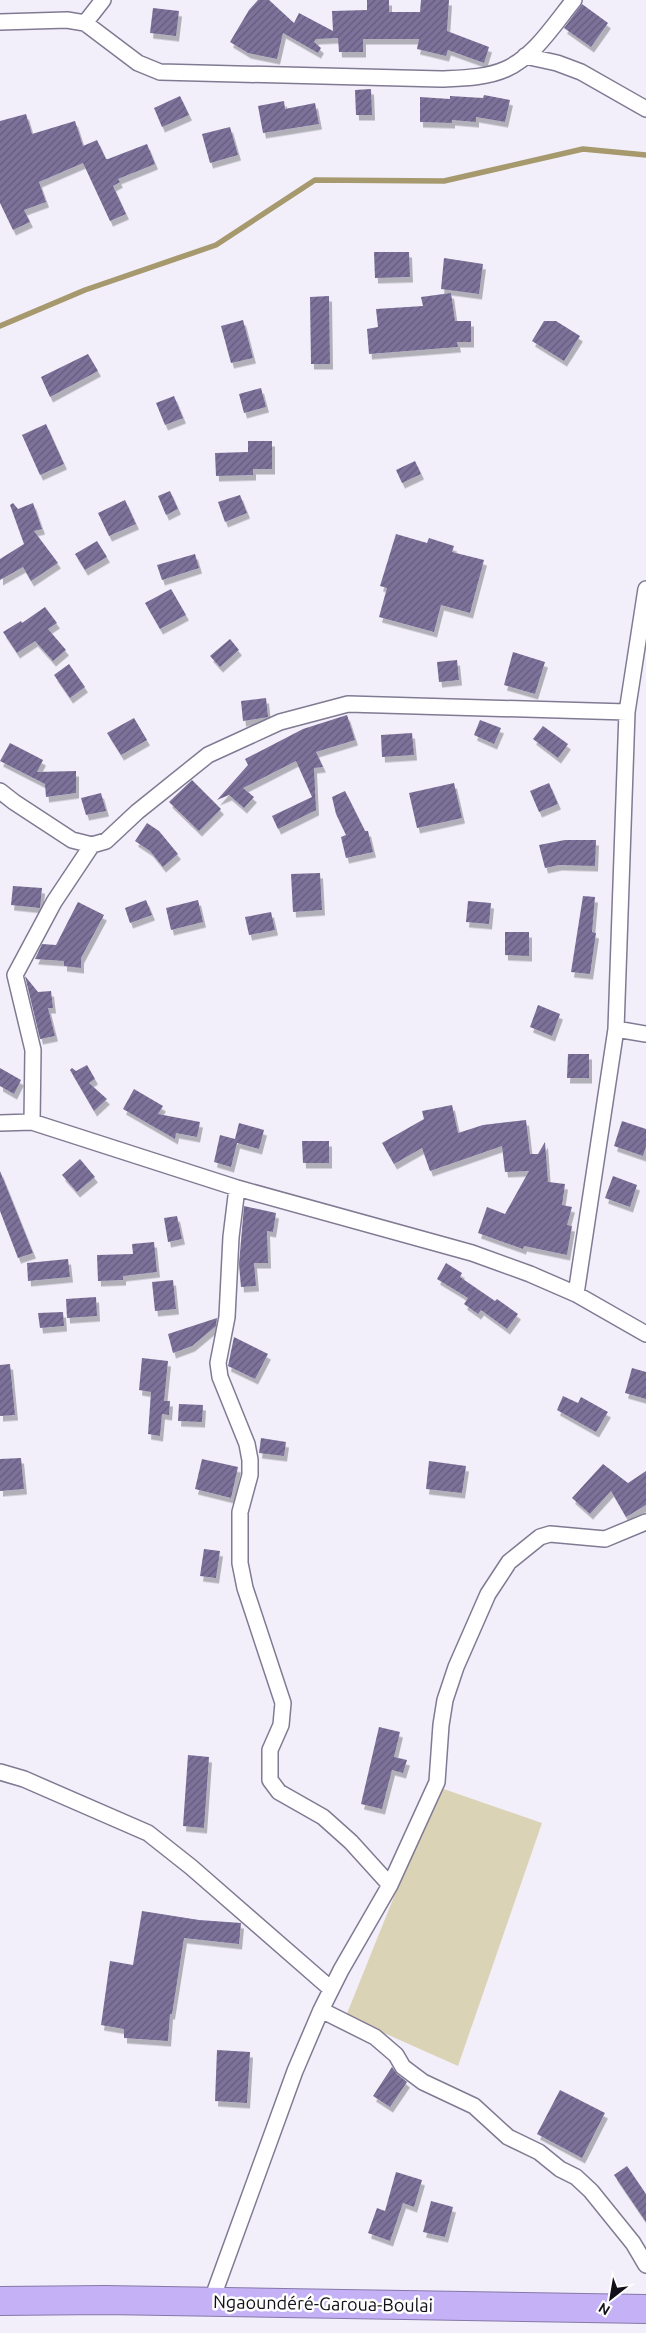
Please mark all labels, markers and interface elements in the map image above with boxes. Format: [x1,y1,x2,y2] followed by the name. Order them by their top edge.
[586,2273,636,2323] north arrow
[213,2291,433,2315] street label: Ngaoundéré-Garoua-Boulai
[596,2300,613,2319] text: N

